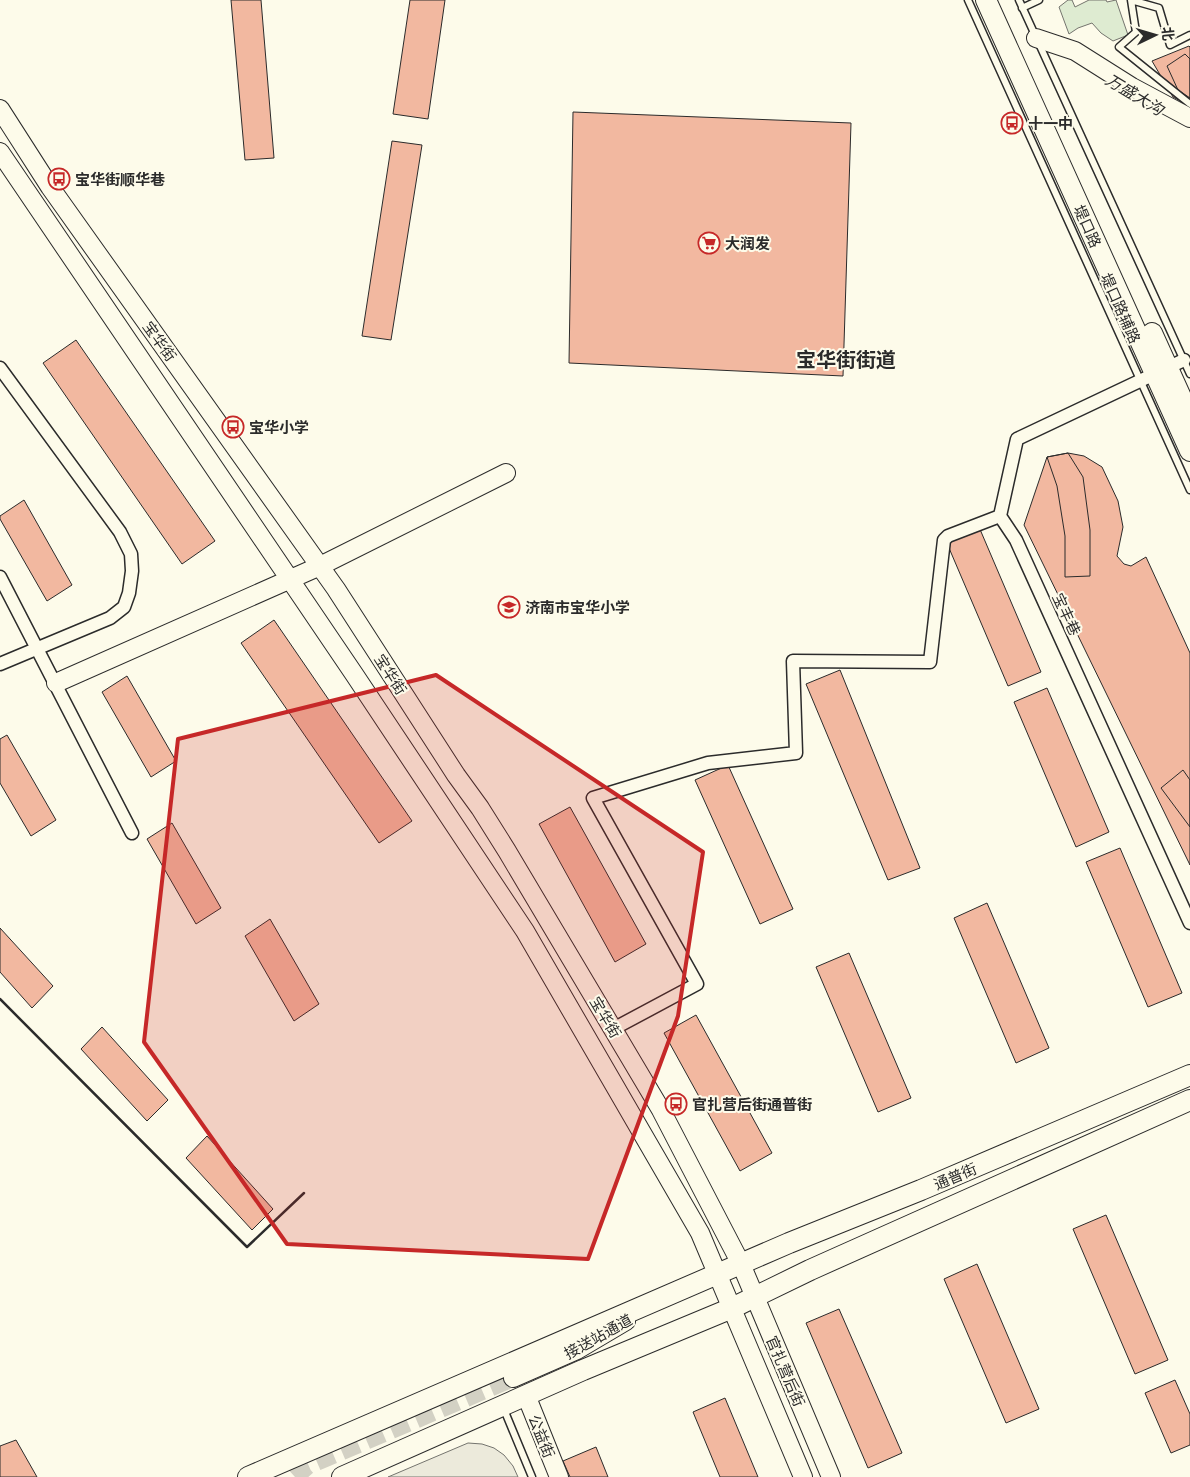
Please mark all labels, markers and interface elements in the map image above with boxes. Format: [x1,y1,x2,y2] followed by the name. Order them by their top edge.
[1130,10,1180,60] north arrow
[1159,26,1178,42] text: 北
[1103,69,1169,120] water label: 万盛大沟
[1000,111,1024,135] bus stop icon: 十一中
[1028,114,1073,132] place label: 十一中
[47,167,71,191] bus stop icon: 宝华街顺华巷
[75,170,165,188] place label: 宝华街顺华巷
[1071,202,1105,250] street label: 堤口路
[697,231,721,255] supermarket icon: 大润发
[725,234,770,252] place label: 大润发
[1098,270,1144,346] street label: 堤口路辅路
[139,318,181,364] street label: 宝华街
[796,347,896,371] district label: 宝华街街道
[221,415,245,439] bus stop icon: 宝华小学
[249,418,309,436] place label: 宝华小学
[1049,590,1085,638] street label: 宝丰巷
[497,595,521,619] school or university icon: 济南市宝华小学
[525,598,630,616] place label: 济南市宝华小学
[371,650,411,698] street label: 宝华街
[587,993,625,1041] street label: 宝华街
[664,1092,688,1116] bus stop icon: 官扎营后街通普街
[692,1095,812,1113] place label: 官扎营后街通普街
[931,1159,979,1193] street label: 通普街
[561,1310,635,1362] street label: 接送站通道
[763,1333,809,1409] street label: 官扎营后街
[525,1412,559,1460] street label: 公益街

